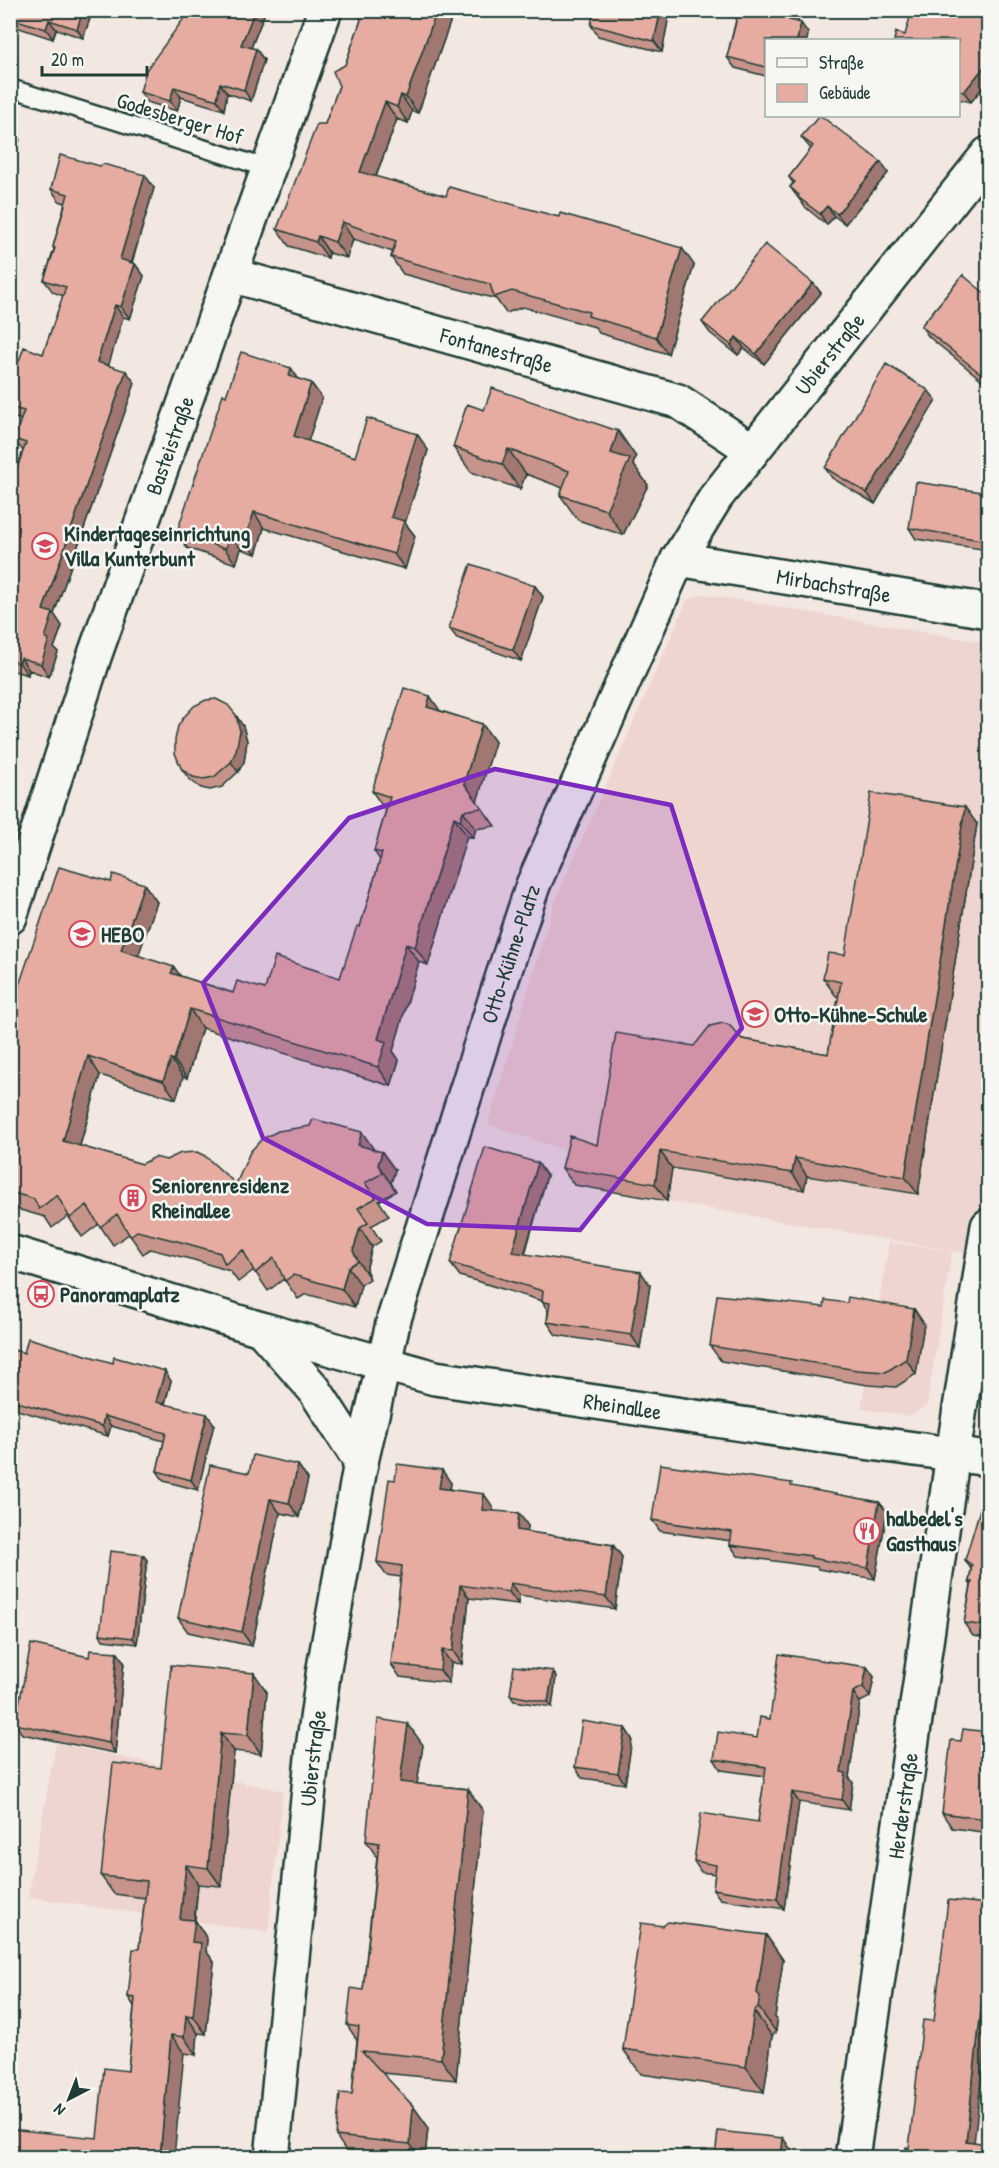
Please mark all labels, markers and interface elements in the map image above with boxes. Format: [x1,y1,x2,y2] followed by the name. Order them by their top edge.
[42,39,147,77] scale bar
[765,39,960,117] legend
[51,47,84,72] text: 20 m
[819,50,864,75] text: Straße
[819,80,871,105] text: Gebäude
[113,85,247,151] street label: Godesberger Hof
[788,306,872,401] street label: Ubierstraße
[436,319,557,380] street label: Fontanestraße
[138,391,201,499] street label: Basteistraße
[64,518,251,573] place label: Kindertageseinrichtung Villa Kunterbunt
[30,531,60,561] school or university icon: Kindertageseinrichtung Villa Kunterbunt
[774,561,894,610] street label: Mirbachstraße
[474,881,547,1027] street label: Otto-Kühne-Platz
[67,919,97,949] school or university icon: HEBO
[101,919,144,949] place label: HEBO
[740,999,770,1029] school or university icon: Otto-Kühne-Schule
[774,999,928,1029] place label: Otto-Kühne-Schule
[152,1170,290,1225] place label: Seniorenresidenz Rheinallee
[118,1183,148,1213] building icon: Seniorenresidenz Rheinallee
[26,1279,56,1309] bus stop icon: Panoramaplatz
[60,1279,180,1310] place label: Panoramaplatz
[582,1385,664,1427] street label: Rheinallee
[886,1503,963,1558] place label: halbedel's Gasthaus
[852,1516,882,1546] restaurant icon: halbedel's Gasthaus
[292,1708,333,1808] street label: Ubierstraße
[880,1750,925,1861] street label: Herderstraße
[39,2069,99,2129] north arrow
[48,2099,69,2121] text: N

